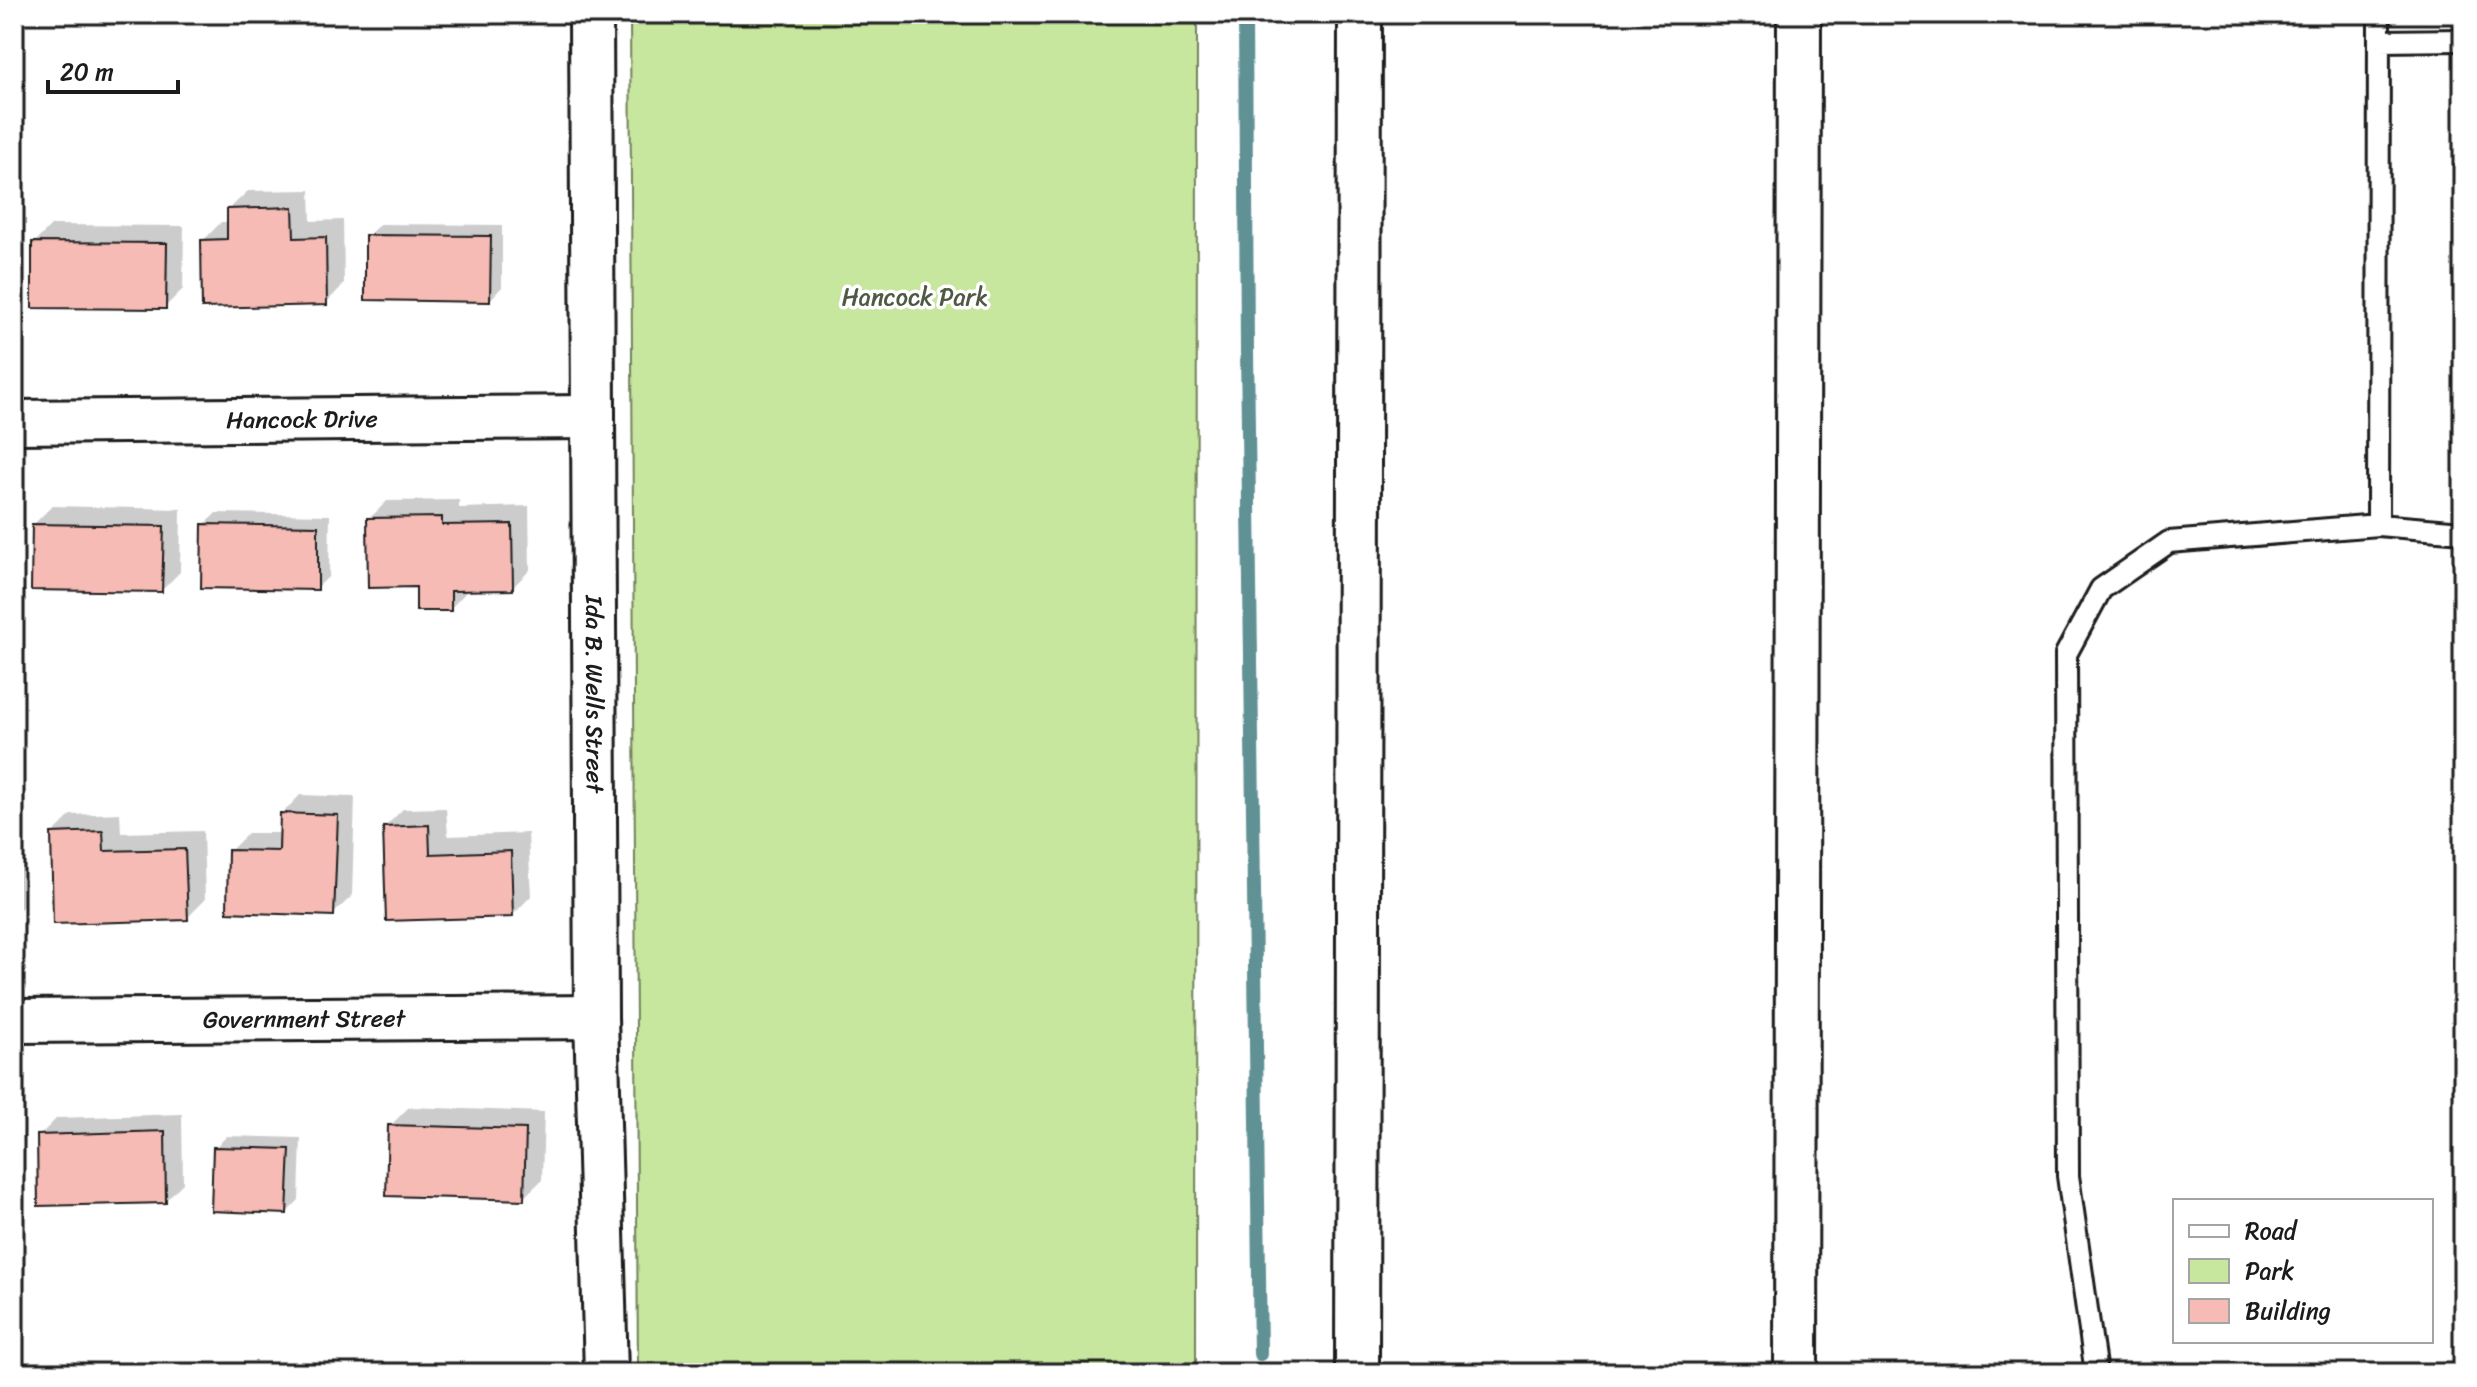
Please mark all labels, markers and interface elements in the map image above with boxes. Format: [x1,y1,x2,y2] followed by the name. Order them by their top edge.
[48,44,178,94] scale bar
[60,51,114,93] text: 20 m
[842,276,988,318] park label: Hancock Park
[226,398,378,441] street label: Hancock Drive
[573,594,616,794] street label: Ida B. Wells Street
[203,997,407,1041] street label: Government Street
[2173,1199,2433,1343] legend
[2245,1210,2299,1252] text: Road
[2245,1250,2294,1292] text: Park
[2245,1290,2331,1332] text: Building

